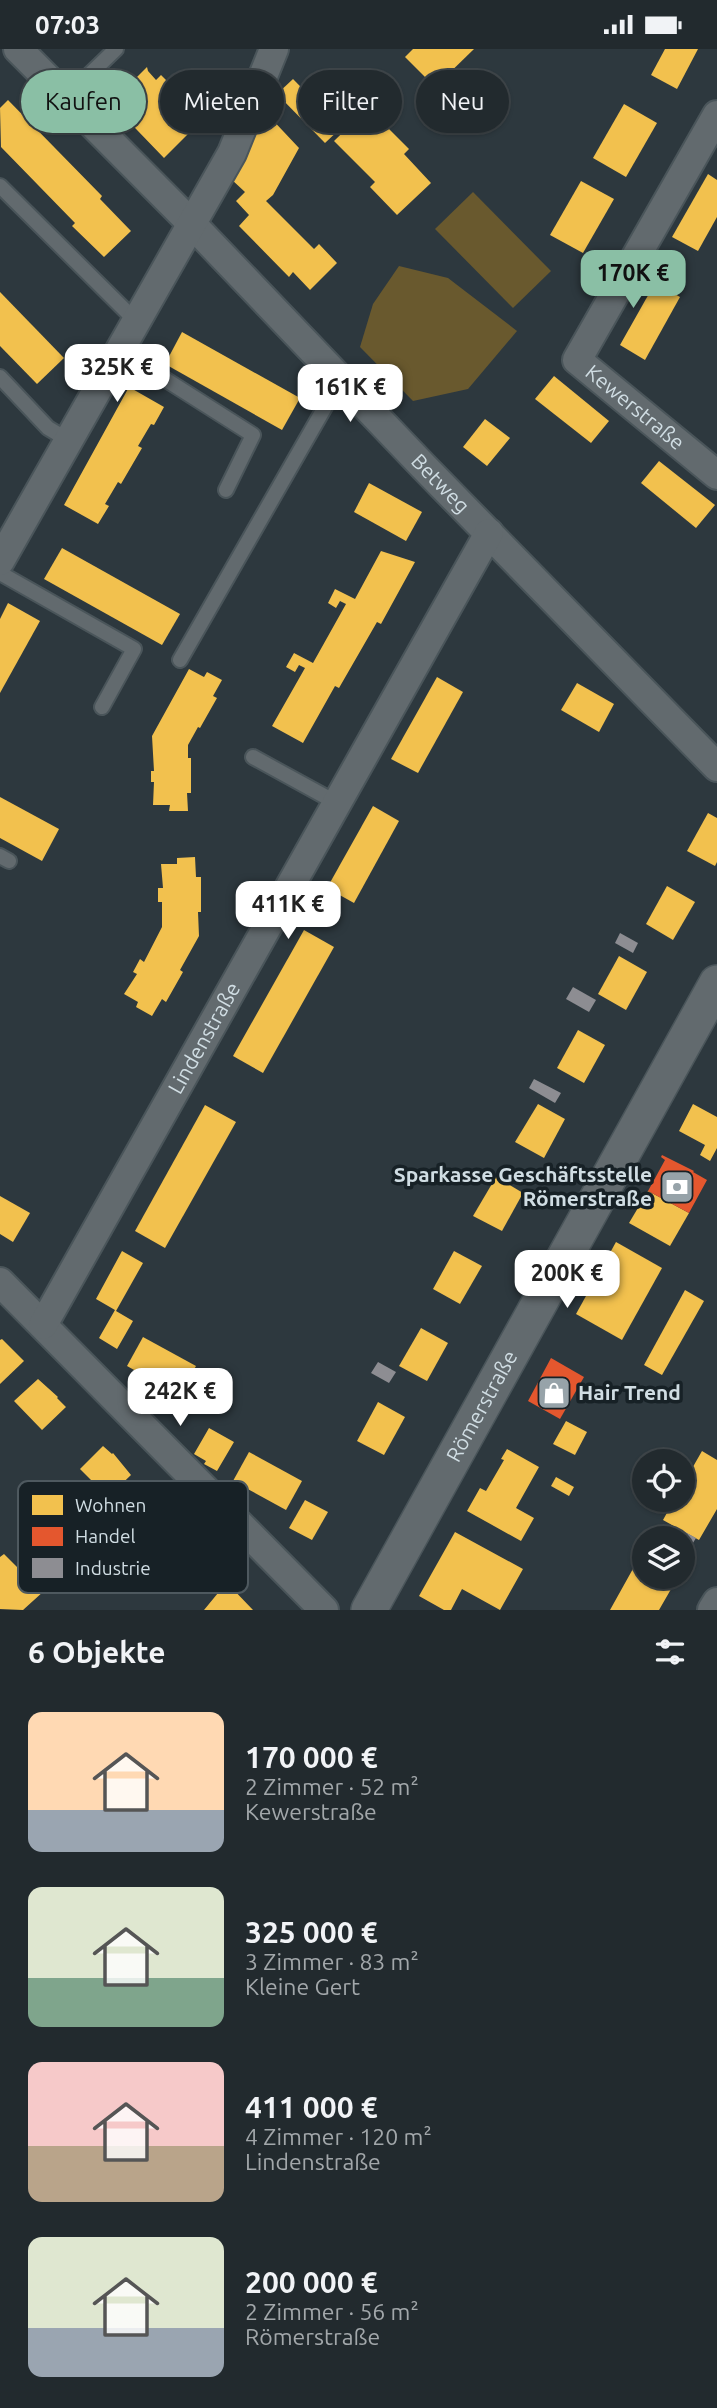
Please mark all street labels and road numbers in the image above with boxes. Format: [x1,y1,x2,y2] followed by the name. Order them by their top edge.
[581,359,690,454] street label: Kewerstraße
[407,448,475,518] street label: Betweg
[163,978,244,1098] street label: Lindenstraße
[441,1346,522,1466] street label: Römerstraße

